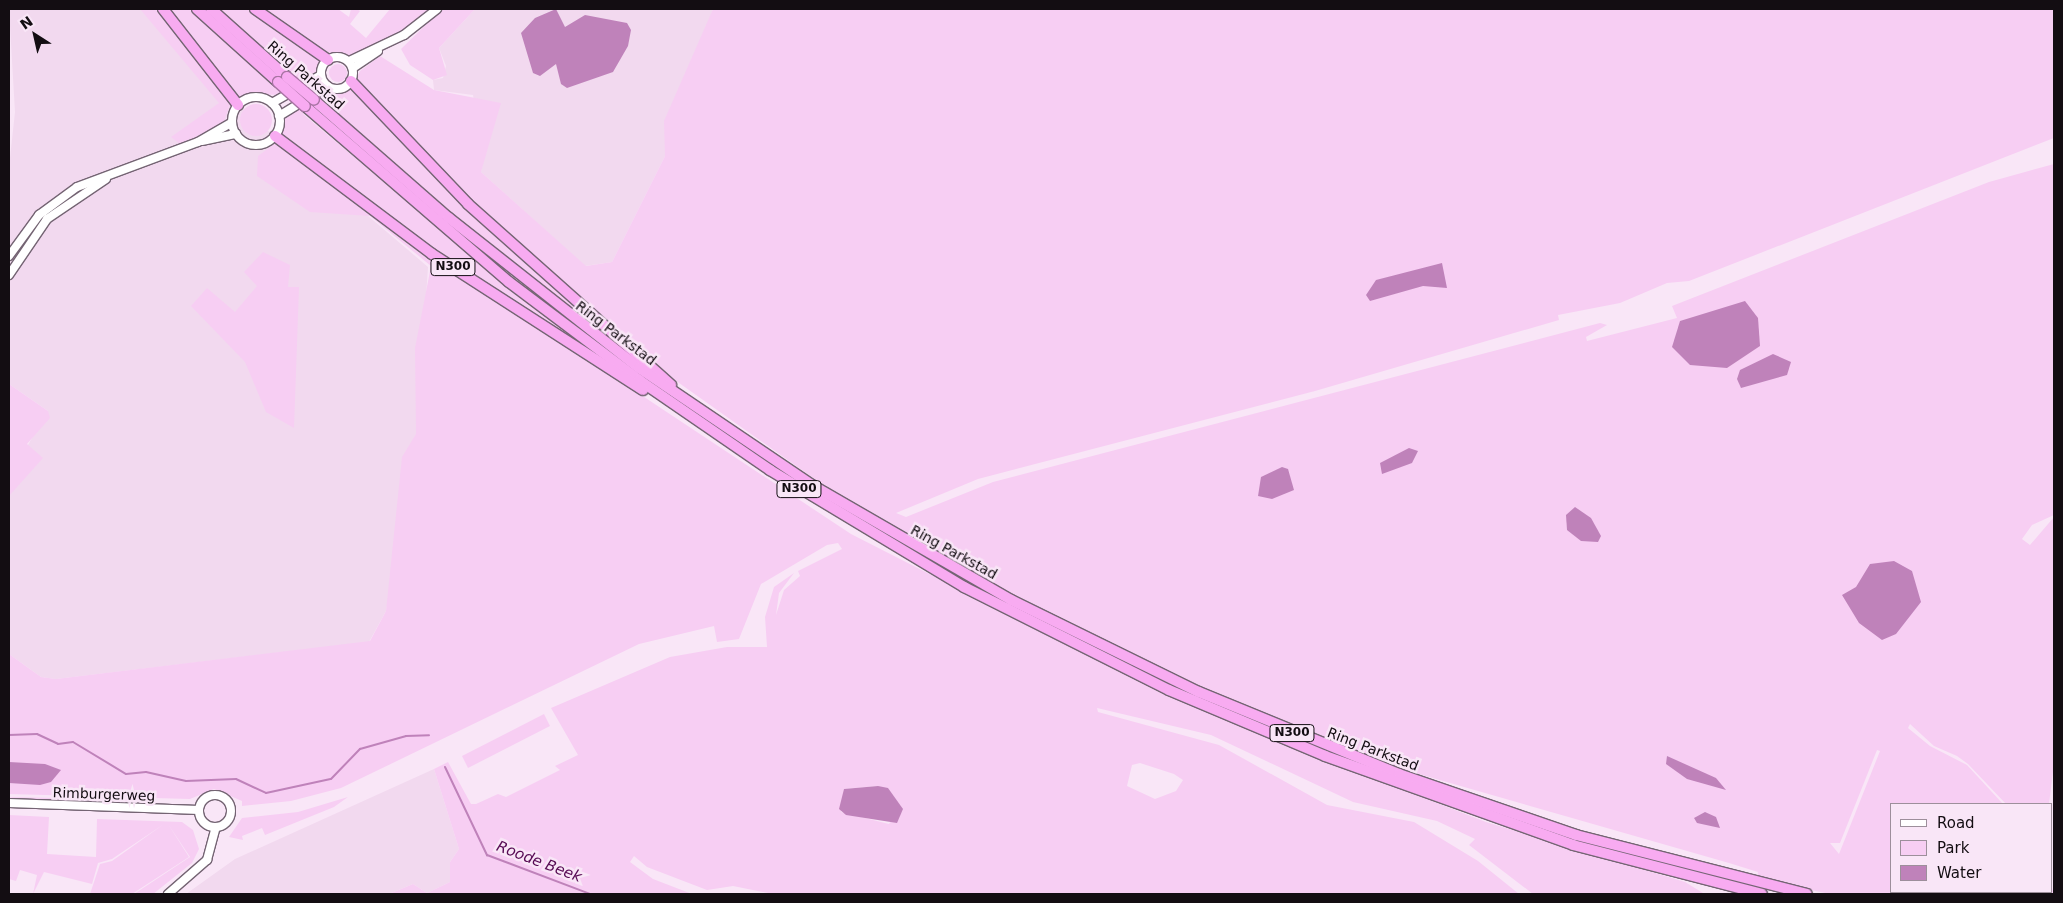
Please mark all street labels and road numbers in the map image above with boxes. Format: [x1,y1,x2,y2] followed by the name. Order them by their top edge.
[264,37,348,113] street label: Ring Parkstad
[429,258,477,276] road number: N300
[572,297,660,369] street label: Ring Parkstad
[775,479,823,498] road number: N300
[908,521,1000,583] street label: Ring Parkstad
[1268,724,1316,742] road number: N300
[1325,724,1421,774] street label: Ring Parkstad
[52,784,156,804] street label: Rimburgerweg

